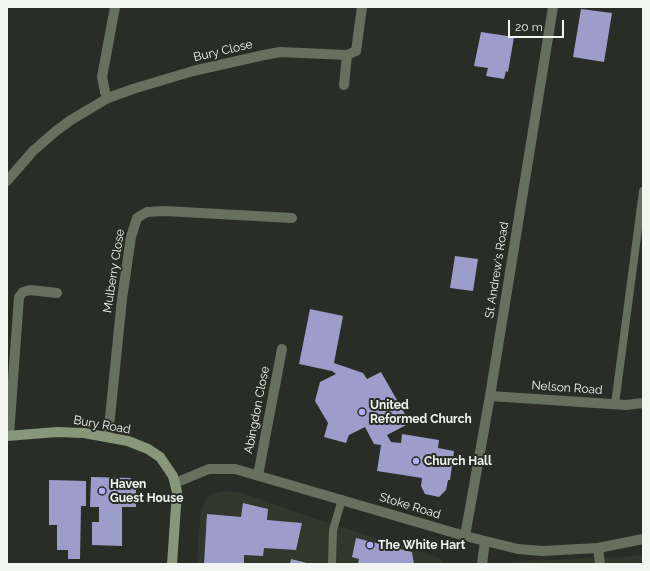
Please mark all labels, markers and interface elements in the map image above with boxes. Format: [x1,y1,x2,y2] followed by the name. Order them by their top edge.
[510,12,566,38] scale bar
[515,20,543,34] text: 20 m
[192,37,254,65] street label: Bury Close
[482,221,512,319] street label: St Andrew's Road
[100,228,128,314] street label: Mulberry Close
[241,365,273,455] street label: Abingdon Close
[531,378,603,398] street label: Nelson Road
[370,398,472,426] place label: United Reformed Church
[357,407,367,417] marker: United Reformed Church
[72,413,132,437] street label: Bury Road
[424,454,492,468] place label: Church Hall
[411,456,421,466] marker: Church Hall
[110,477,183,505] place label: Haven Guest House
[97,486,107,496] marker: Haven Guest House
[378,490,442,522] street label: Stoke Road
[378,538,465,552] place label: The White Hart
[365,540,375,550] marker: The White Hart

